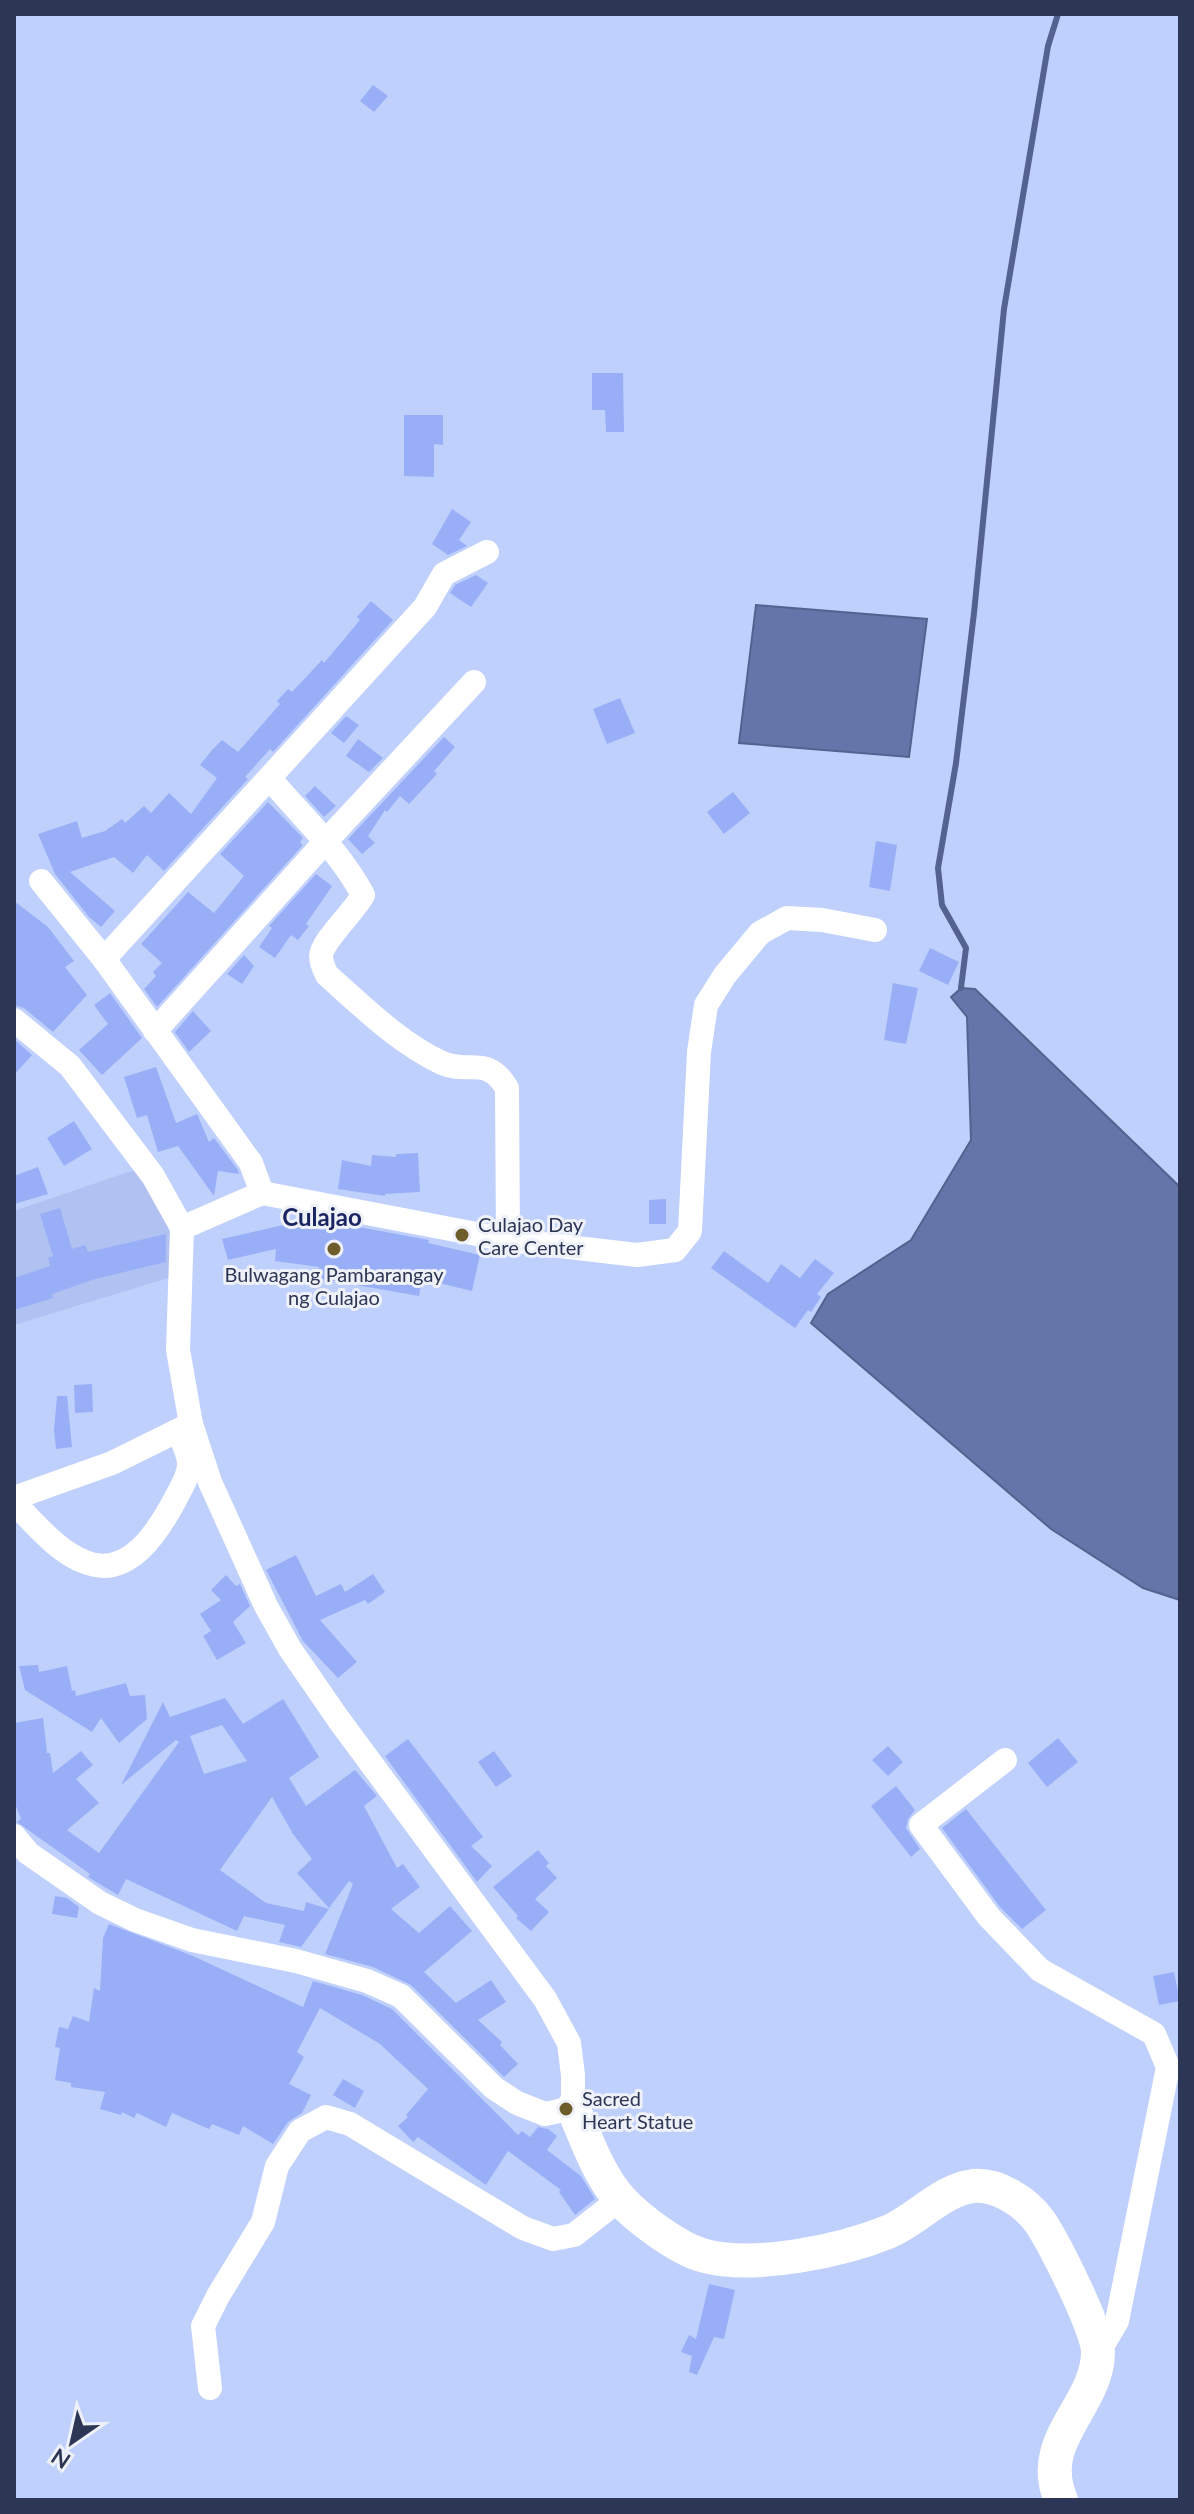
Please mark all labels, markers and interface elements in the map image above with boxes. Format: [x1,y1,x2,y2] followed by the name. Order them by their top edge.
[282,1202,362,1231] district label: Culajao
[478,1212,584,1259] place label: Culajao Day Care Center
[453,1226,471,1244] marker: Culajao Day Care Center
[325,1240,343,1258] marker: Bulwagang Pambarangay ng Culajao
[225,1262,444,1309] place label: Bulwagang Pambarangay ng Culajao
[582,2086,693,2133] place label: Sacred Heart Statue
[557,2100,575,2118] marker: Sacred Heart Statue
[32,2402,112,2482] north arrow
[46,2443,75,2475] text: N

